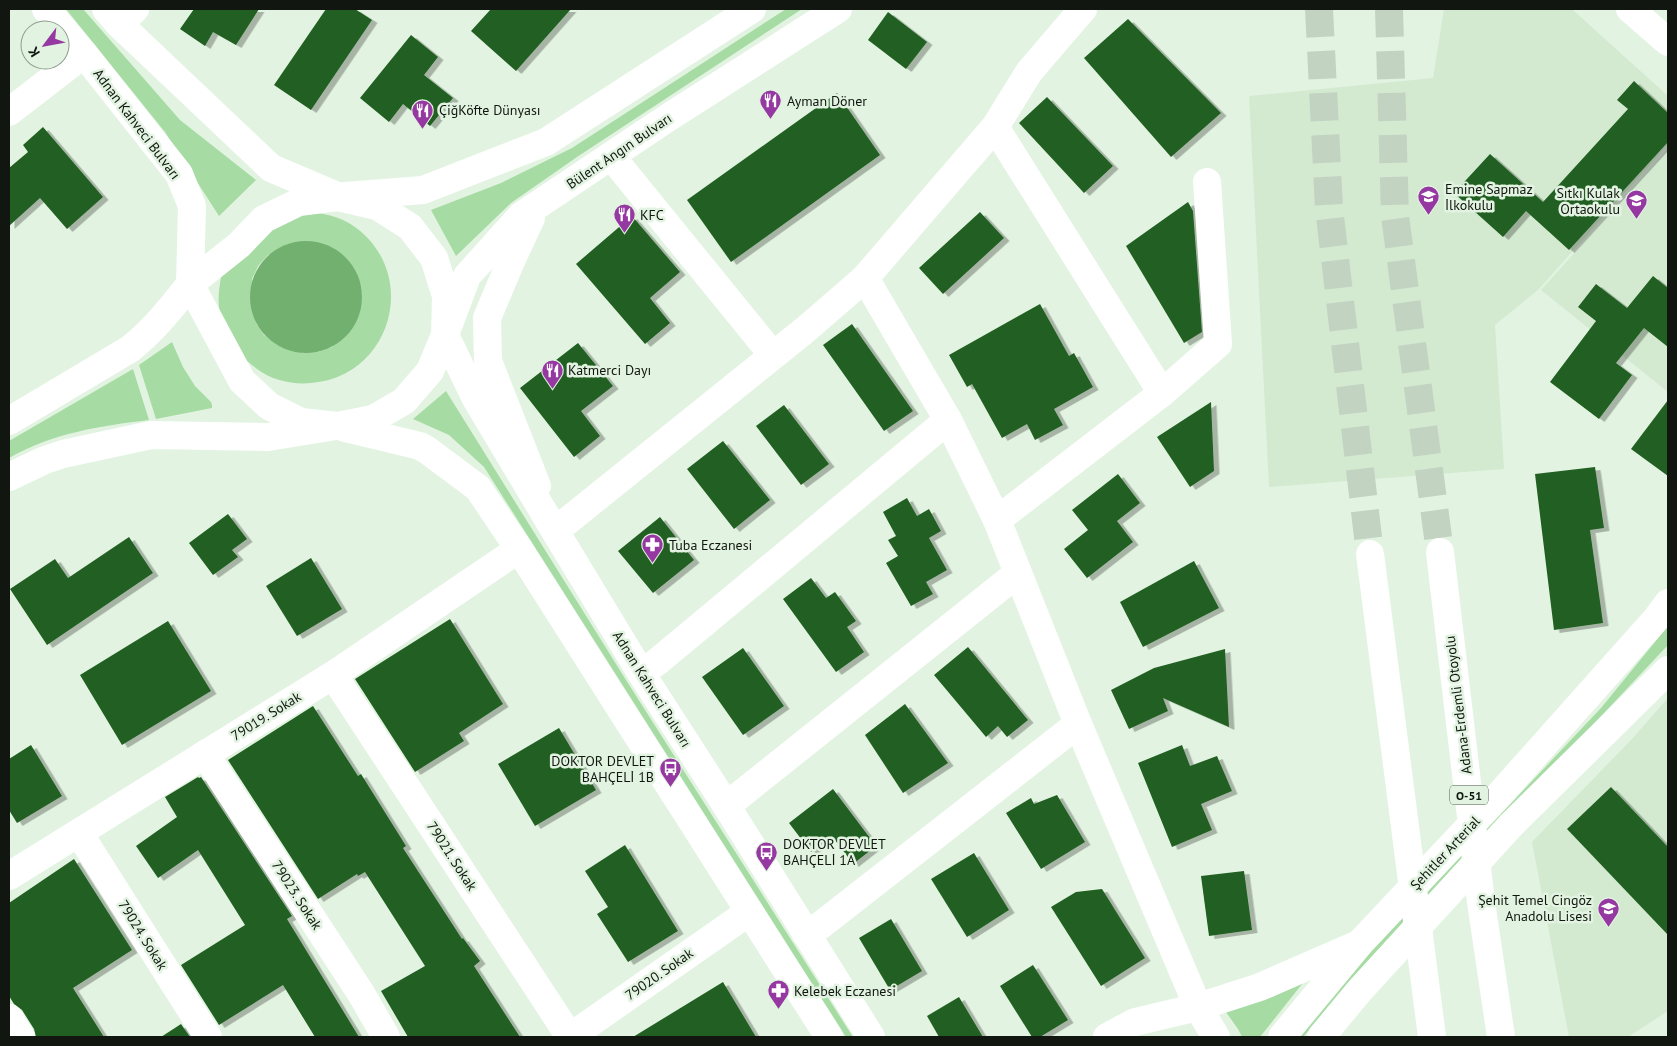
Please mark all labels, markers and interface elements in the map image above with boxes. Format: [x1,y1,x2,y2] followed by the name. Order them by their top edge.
[20,20,70,70] north arrow
[24,43,44,60] text: K
[90,65,184,183] street label: Adnan Kahveci Bulvarı
[759,89,783,120] restaurant icon: Ayman Döner
[787,92,867,110] place label: Ayman Döner
[411,98,435,129] restaurant icon: ÇiğKöfte Dünyası
[439,101,541,119] place label: ÇiğKöfte Dünyası
[563,109,675,193] street label: Bülent Angın Bulvarı
[1445,180,1533,214] place label: Emine Sapmaz İlkokulu
[1556,184,1620,218] place label: Sıtkı Kulak Ortaokulu
[1417,185,1441,216] school or university icon: Emine Sapmaz İlkokulu
[1624,189,1648,220] school or university icon: Sıtkı Kulak Ortaokulu
[612,203,636,234] restaurant icon: KFC
[640,206,664,224] place label: KFC
[540,358,564,389] restaurant icon: Katmerci Dayı
[568,361,651,379] place label: Katmerci Dayı
[641,533,665,564] pharmacy icon: Tuba Eczanesi
[669,536,752,554] place label: Tuba Eczanesi
[609,627,695,751] street label: Adnan Kahveci Bulvarı
[1441,635,1475,775] street label: Adana-Erdemli Otoyolu
[228,687,305,745] street label: 79019. Sokak
[551,752,654,786] place label: DOKTOR DEVLET BAHÇELİ 1B
[658,757,682,788] bus stop icon: DOKTOR DEVLET BAHÇELİ 1B
[1450,786,1488,804] road number: O-51
[1406,812,1484,894] street label: Şehitler Arterial
[423,818,481,894] street label: 79021. Sokak
[783,835,886,869] place label: DOKTOR DEVLET BAHÇELİ 1A
[755,840,779,871] bus stop icon: DOKTOR DEVLET BAHÇELİ 1A
[268,857,326,933] street label: 79023. Sokak
[1478,891,1592,925] place label: Şehit Temel Cingöz Anadolu Lisesi
[1596,896,1620,927] school or university icon: Şehit Temel Cingöz Anadolu Lisesi
[114,897,172,974] street label: 79024. Sokak
[621,944,697,1004] street label: 79020. Sokak
[766,979,790,1010] pharmacy icon: Kelebek Eczanesi
[794,982,896,1000] place label: Kelebek Eczanesi

